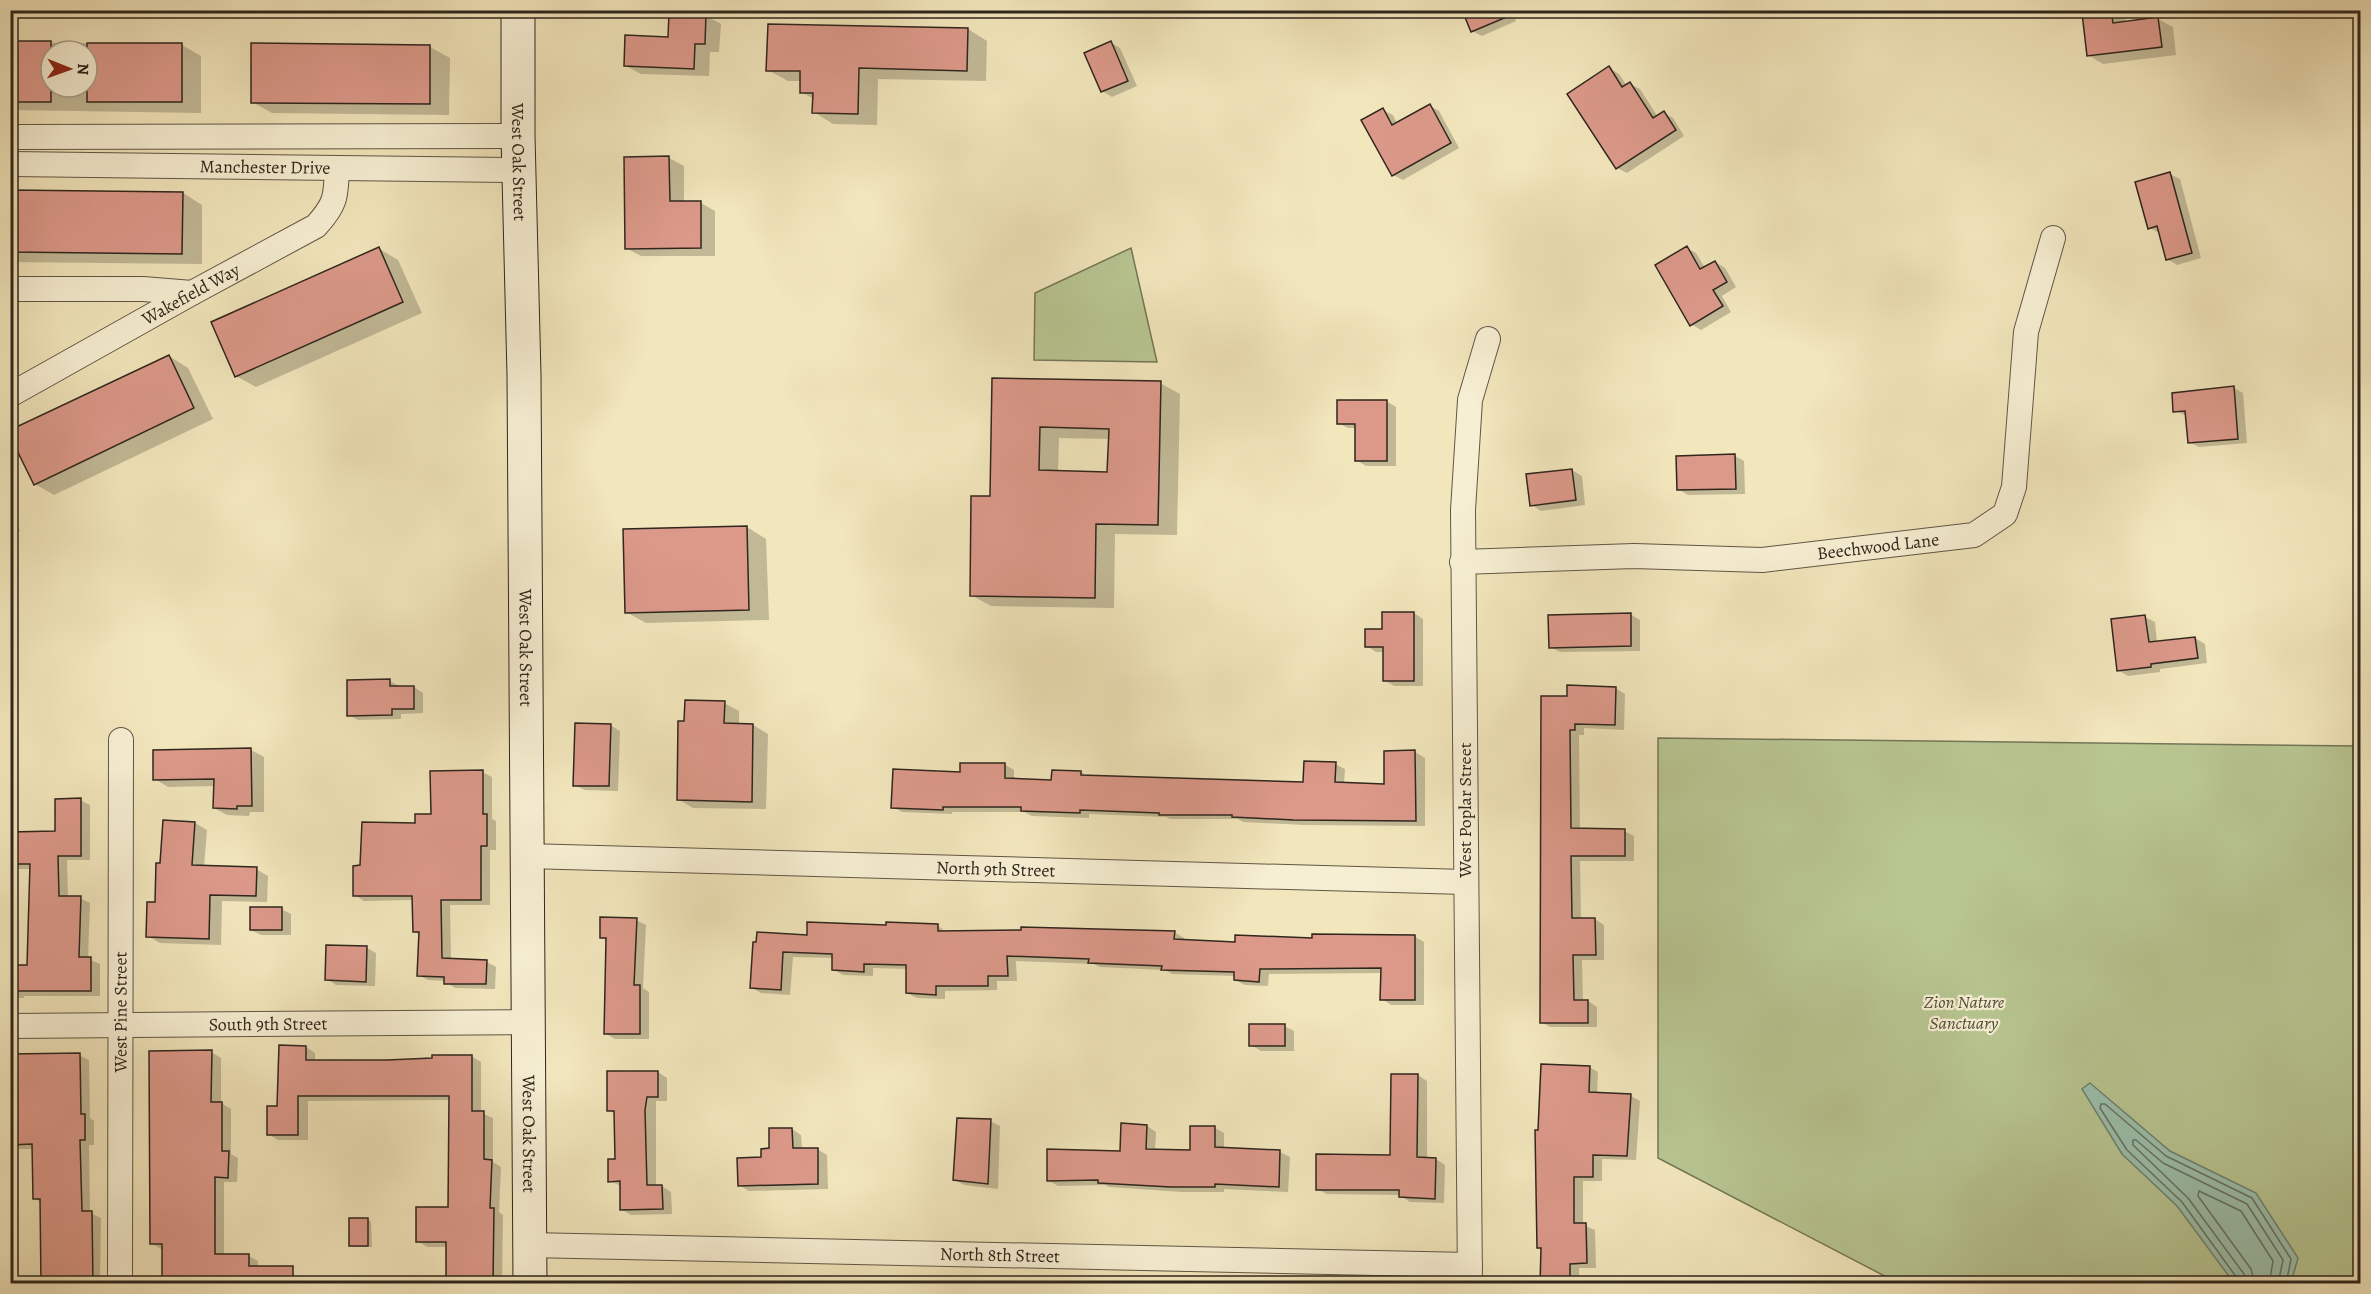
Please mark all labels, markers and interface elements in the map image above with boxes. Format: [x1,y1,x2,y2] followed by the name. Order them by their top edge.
[39,39,99,99] north arrow
[72,63,94,76] text: N
[506,102,532,221] street label: West Oak Street
[199,154,331,180] street label: Manchester Drive
[137,257,245,331] street label: Wakefield Way
[1816,527,1940,565] street label: Beechwood Lane
[513,588,538,707] street label: West Oak Street
[1453,742,1477,879] street label: West Poplar Street
[936,855,1056,883] street label: North 9th Street
[108,951,133,1074] street label: West Pine Street
[1924,990,2005,1035] park label: Zion Nature Sanctuary
[209,1012,328,1036] street label: South 9th Street
[517,1074,541,1193] street label: West Oak Street
[940,1242,1060,1268] street label: North 8th Street

